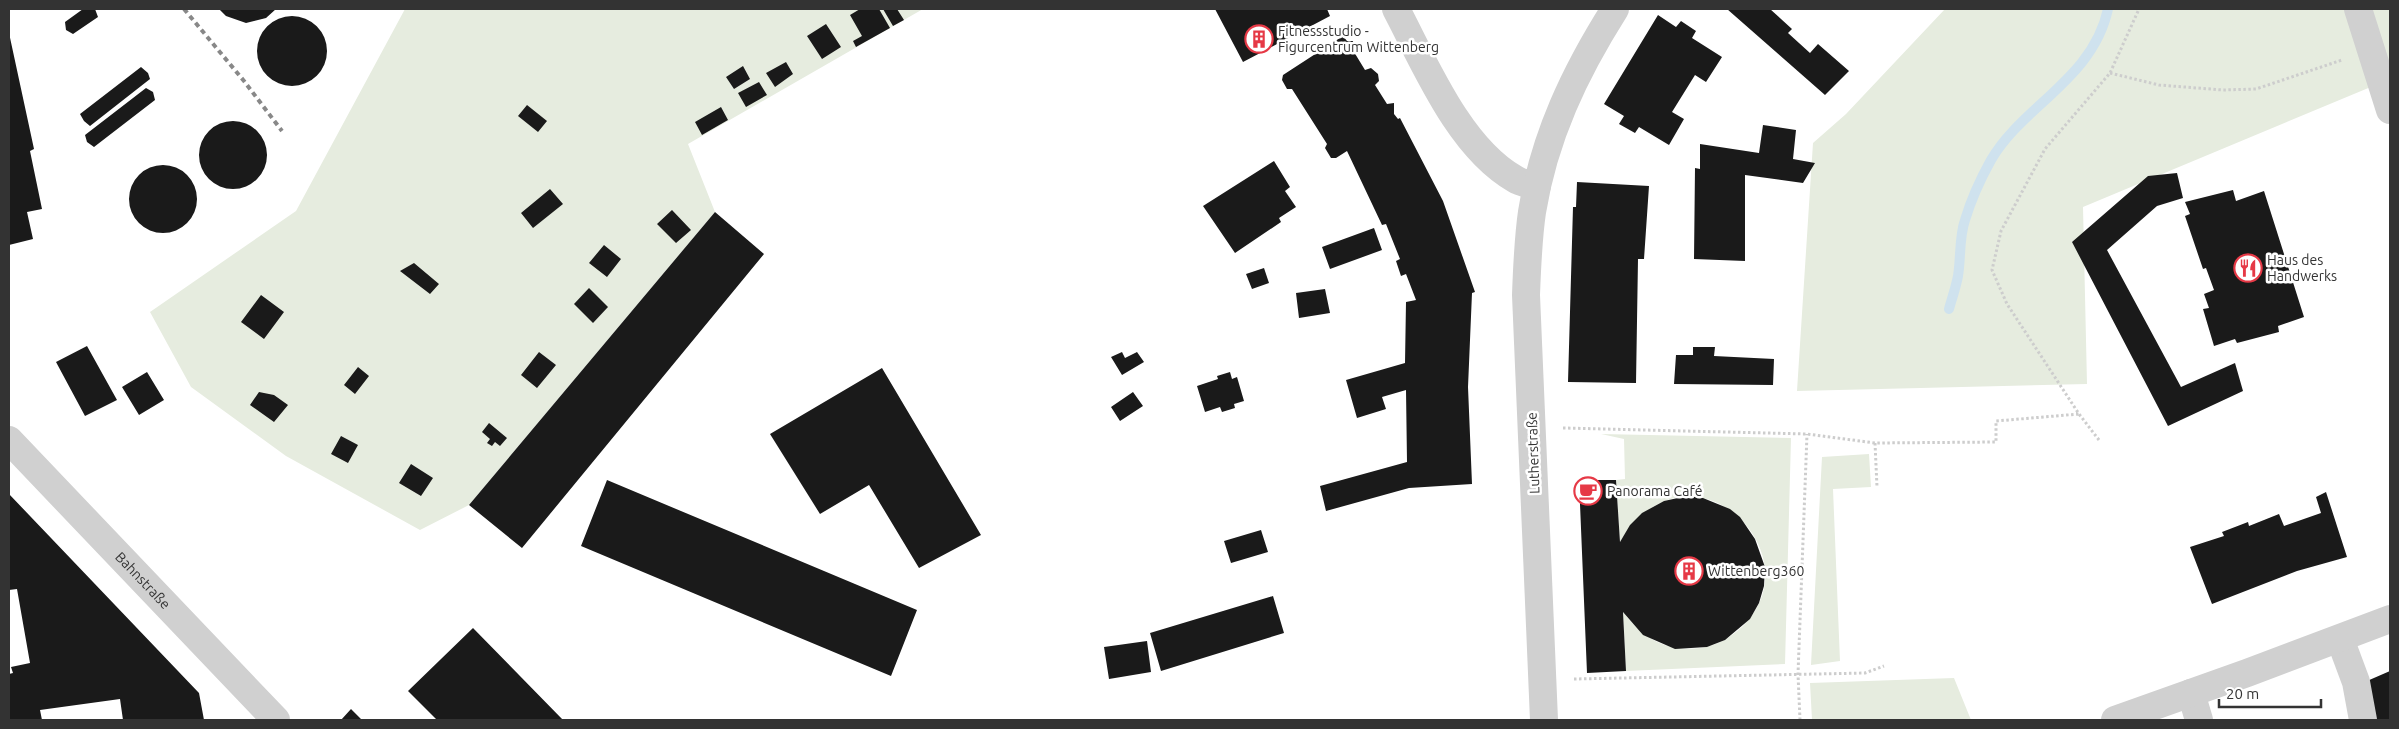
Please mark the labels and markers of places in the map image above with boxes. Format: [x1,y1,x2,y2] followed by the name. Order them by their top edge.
[1278,23,1439,55] place label: Fitnessstudio - Figurcentrum Wittenberg
[1244,24,1274,54] building icon: Fitnessstudio - Figurcentrum Wittenberg
[2267,252,2337,284] place label: Haus des Handwerks
[2233,253,2263,283] restaurant icon: Haus des Handwerks
[1573,476,1603,506] cafe icon: Panorama Café
[1607,483,1702,499] place label: Panorama Café
[1674,556,1704,586] building icon: Wittenberg360
[1708,563,1804,579] place label: Wittenberg360

